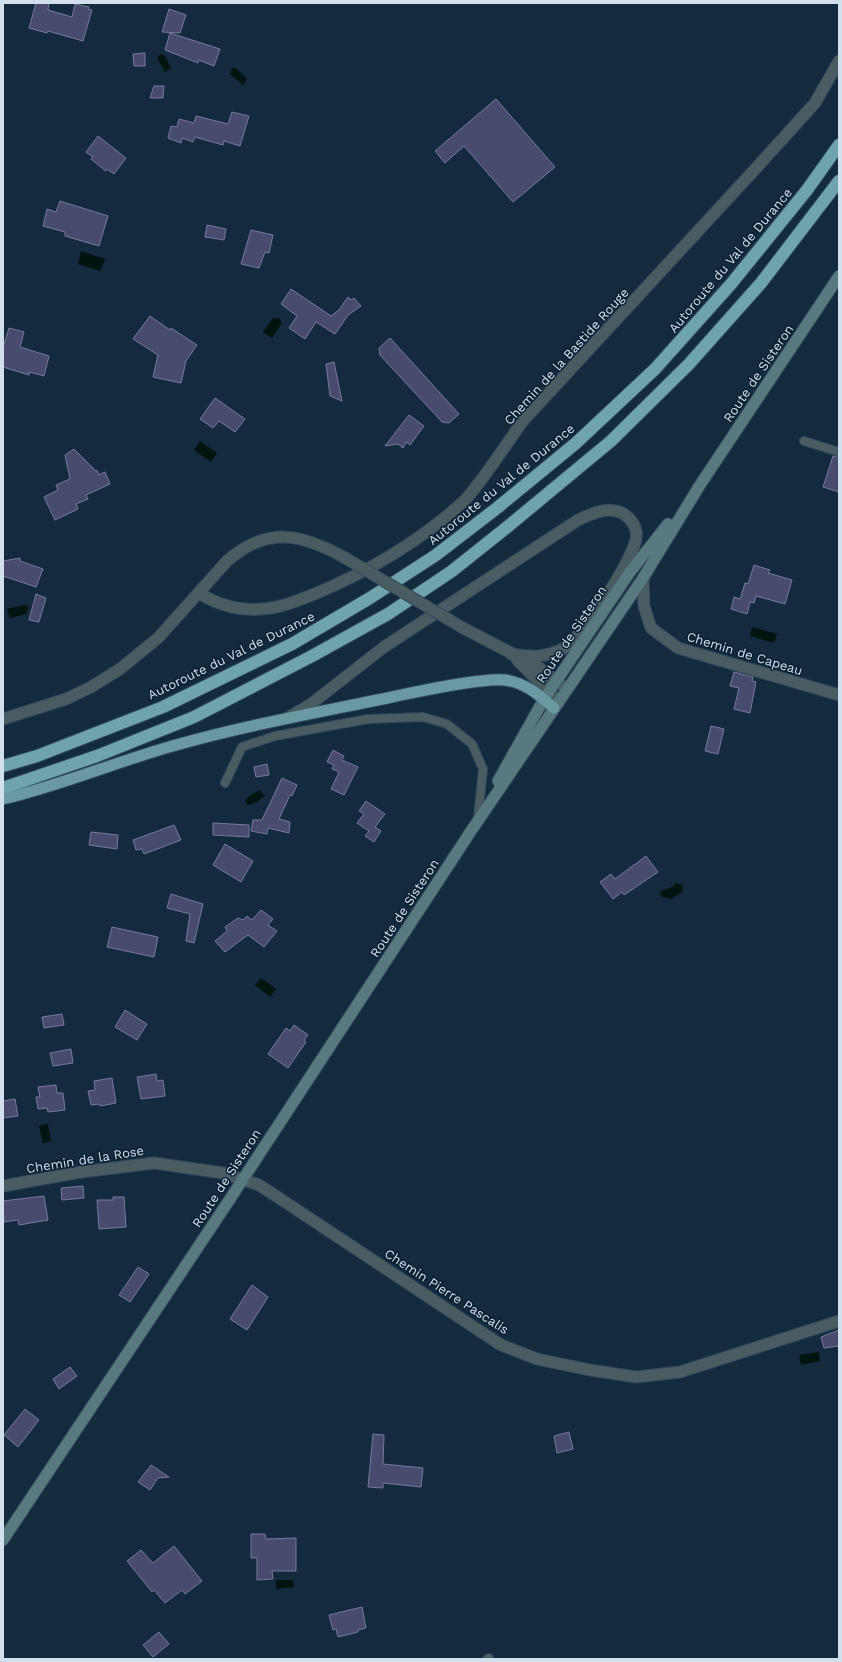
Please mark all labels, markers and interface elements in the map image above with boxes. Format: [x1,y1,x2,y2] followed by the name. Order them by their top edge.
[666,185,795,336] street label: Autoroute du Val de Durance
[501,285,632,428] street label: Chemin de la Bastide Rouge
[720,322,797,425] street label: Route de Sisteron
[425,421,578,548] street label: Autoroute du Val de Durance
[533,583,610,686] street label: Route de Sisteron
[145,608,317,703] street label: Autoroute du Val de Durance
[685,629,805,678] street label: Chemin de Capeau
[367,856,442,960] street label: Route de Sisteron
[189,1126,264,1230] street label: Route de Sisteron
[25,1143,145,1176] street label: Chemin de la Rose
[382,1246,512,1337] street label: Chemin Pierre Pascalis

